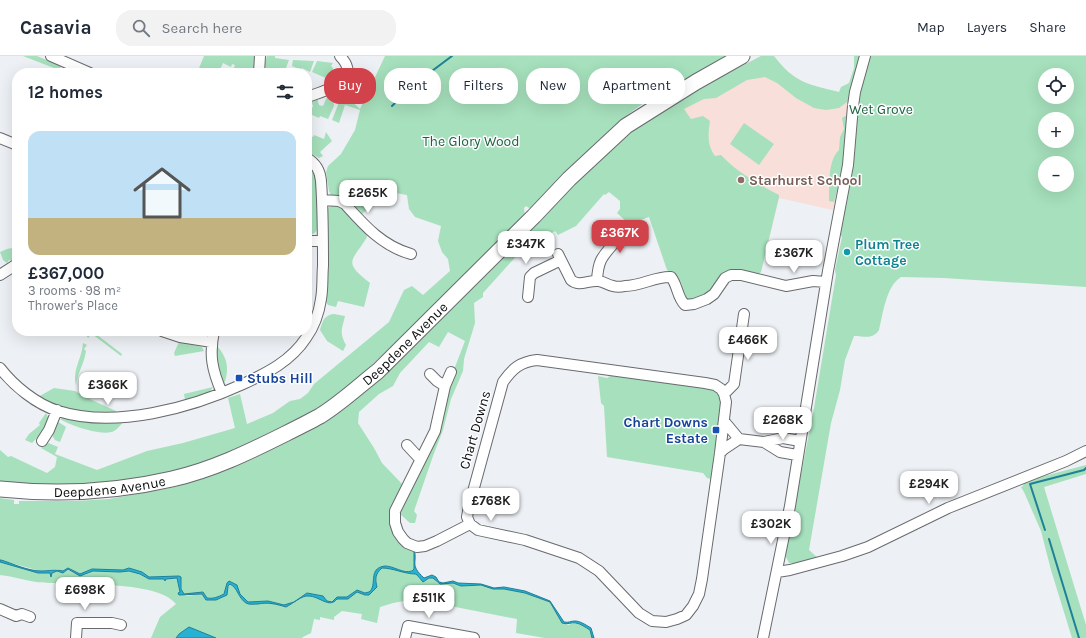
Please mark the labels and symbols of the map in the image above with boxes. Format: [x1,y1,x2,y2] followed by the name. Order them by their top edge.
[849,101,913,118] park label: Wet Grove
[422,133,520,150] park label: The Glory Wood
[749,172,862,189] place label: Starhurst School
[736,175,746,185] marker: Starhurst School
[340,180,396,214] pin: £265K
[592,220,648,254] pin: £367K
[498,231,554,265] pin: £347K
[855,236,920,269] place label: Plum Tree Cottage
[766,240,822,274] pin: £367K
[842,247,852,257] marker: Plum Tree Cottage
[359,298,451,389] street label: Deepdene Avenue
[720,327,776,361] pin: £466K
[247,370,313,387] place label: Stubs Hill
[80,372,136,406] pin: £366K
[234,373,244,383] marker: Stubs Hill
[456,389,494,471] street label: Chart Downs
[755,407,811,441] pin: £268K
[623,414,708,447] place label: Chart Downs Estate
[711,425,721,435] marker: Chart Downs Estate
[901,471,957,505] pin: £294K
[54,472,167,500] street label: Deepdene Avenue
[463,488,519,522] pin: £768K
[743,511,799,545] pin: £302K
[57,577,113,611] pin: £698K
[401,585,457,619] pin: £511K

